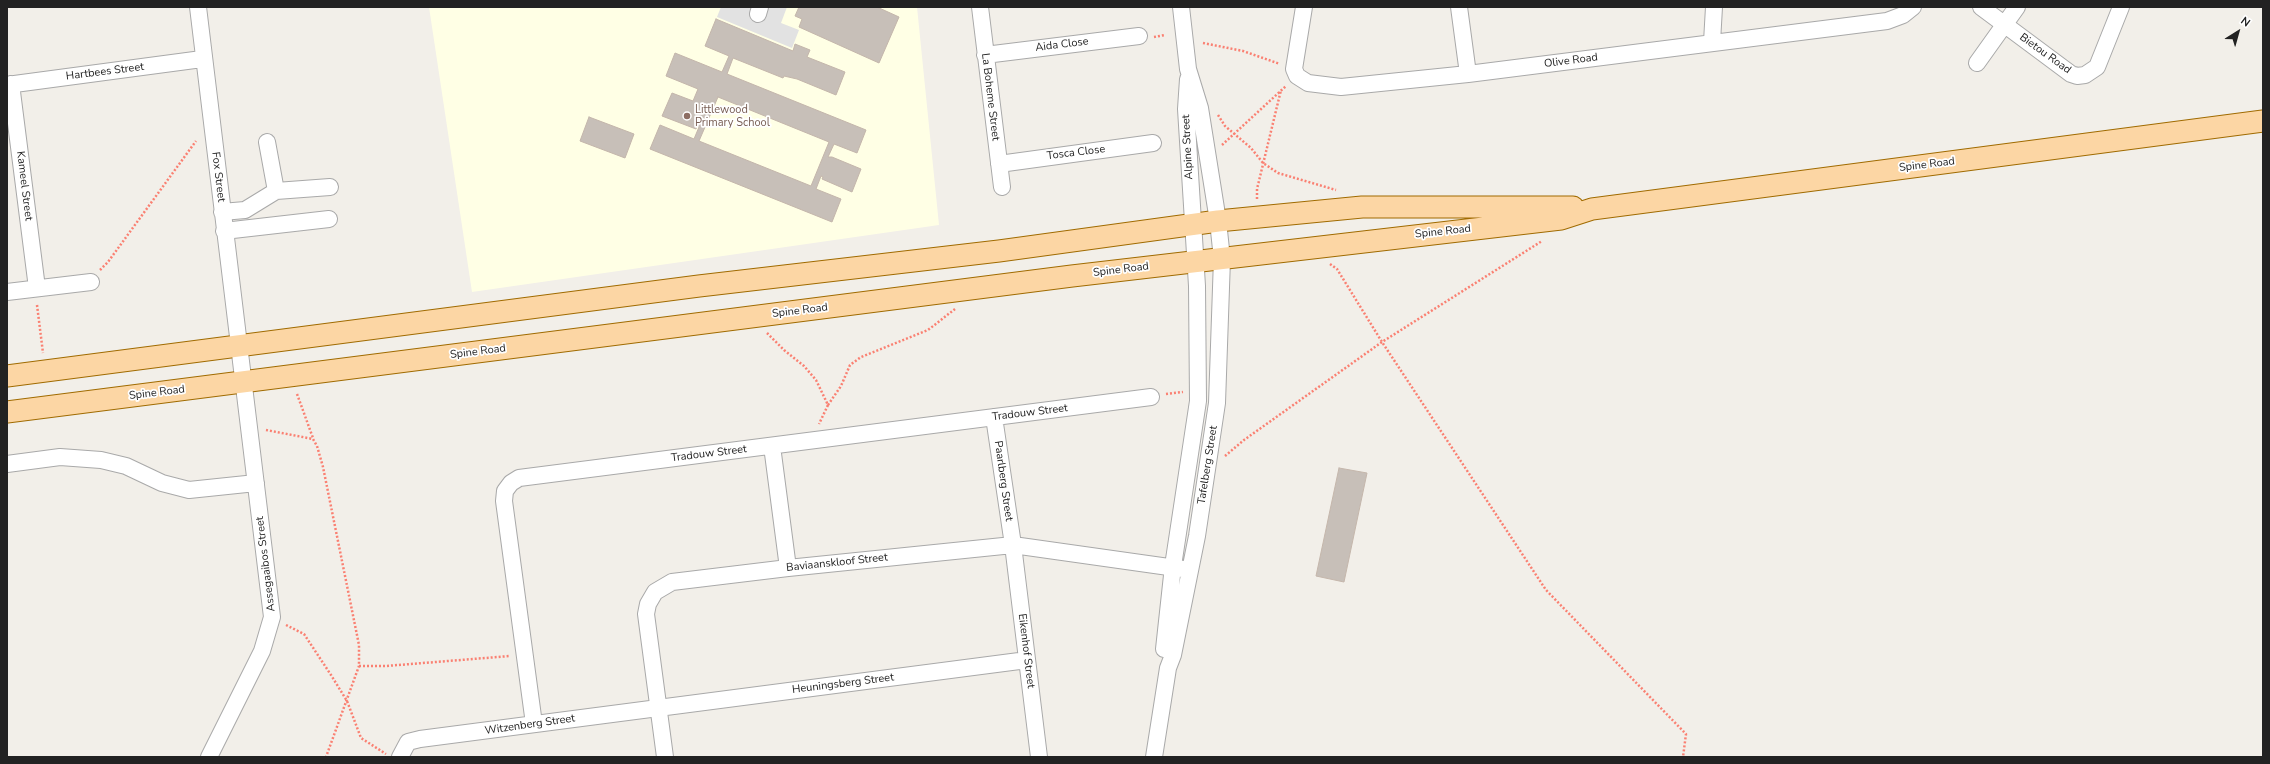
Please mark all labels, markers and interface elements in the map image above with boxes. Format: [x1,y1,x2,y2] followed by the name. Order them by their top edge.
[2218,12,2258,52] north arrow
[2238,14,2253,30] text: N
[2017,31,2073,77] street label: Bietou Road
[1035,35,1089,55] street label: Aida Close
[1543,51,1599,71] street label: Olive Road
[978,52,1002,142] street label: La Boheme Street
[65,61,145,83] street label: Hartbees Street
[695,103,770,129] place label: Littlewood Primary School
[682,111,692,121] marker: Littlewood Primary School
[1180,114,1196,180] street label: Alpine Street
[1046,143,1106,163] street label: Tosca Close
[13,150,35,222] street label: Kameel Street
[208,151,228,203] street label: Fox Street
[1898,155,1956,175] street label: Spine Road
[1414,222,1472,242] street label: Spine Road
[1092,260,1150,280] street label: Spine Road
[771,301,829,321] street label: Spine Road
[449,342,507,362] street label: Spine Road
[128,383,186,403] street label: Spine Road
[991,402,1069,424] street label: Tradouw Street
[1195,425,1221,505] street label: Tafelberg Street
[991,440,1015,522] street label: Paarlberg Street
[670,443,748,465] street label: Tradouw Street
[254,516,278,612] street label: Assegaaibos Street
[786,551,888,575] street label: Baviaanskloof Street
[1015,613,1037,689] street label: Eikenhof Street
[791,671,895,697] street label: Heuningsberg Street
[484,712,576,738] street label: Witzenberg Street

